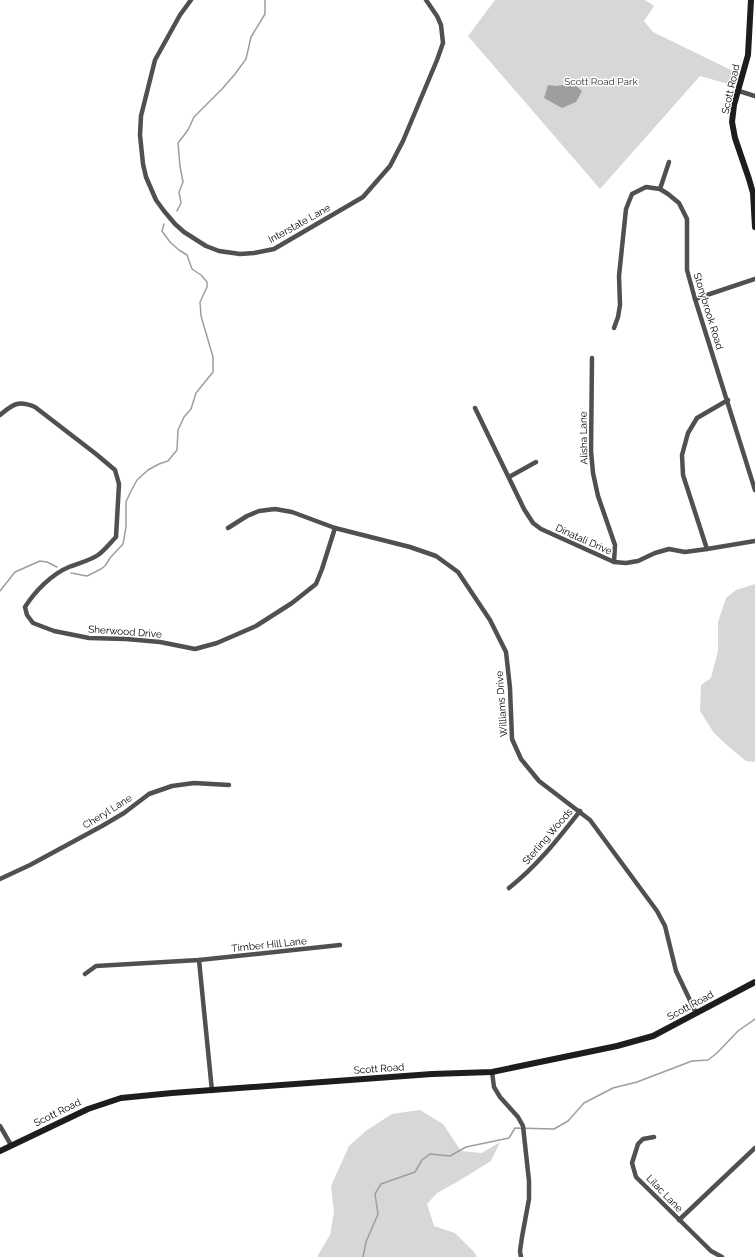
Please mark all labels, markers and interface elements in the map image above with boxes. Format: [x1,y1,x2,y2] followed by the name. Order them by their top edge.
[719,63,742,115] street label: Scott Road
[564,76,638,87] park label: Scott Road Park
[266,202,332,245] street label: Interstate Lane
[692,271,725,351] street label: Stonybrook Road
[578,411,589,465] street label: Alisha Lane
[554,522,614,557] street label: Dinatali Drive
[88,623,162,640] street label: Sherwood Drive
[494,670,509,737] street label: Williams Drive
[81,792,134,831] street label: Cheryl Lane
[520,806,575,867] street label: Sterling Woods
[231,935,307,954] street label: Timber Hill Lane
[665,989,715,1022] street label: Scott Road
[353,1061,405,1076] street label: Scott Road
[32,1096,82,1128] street label: Scott Road
[644,1173,685,1214] street label: Lilac Lane

